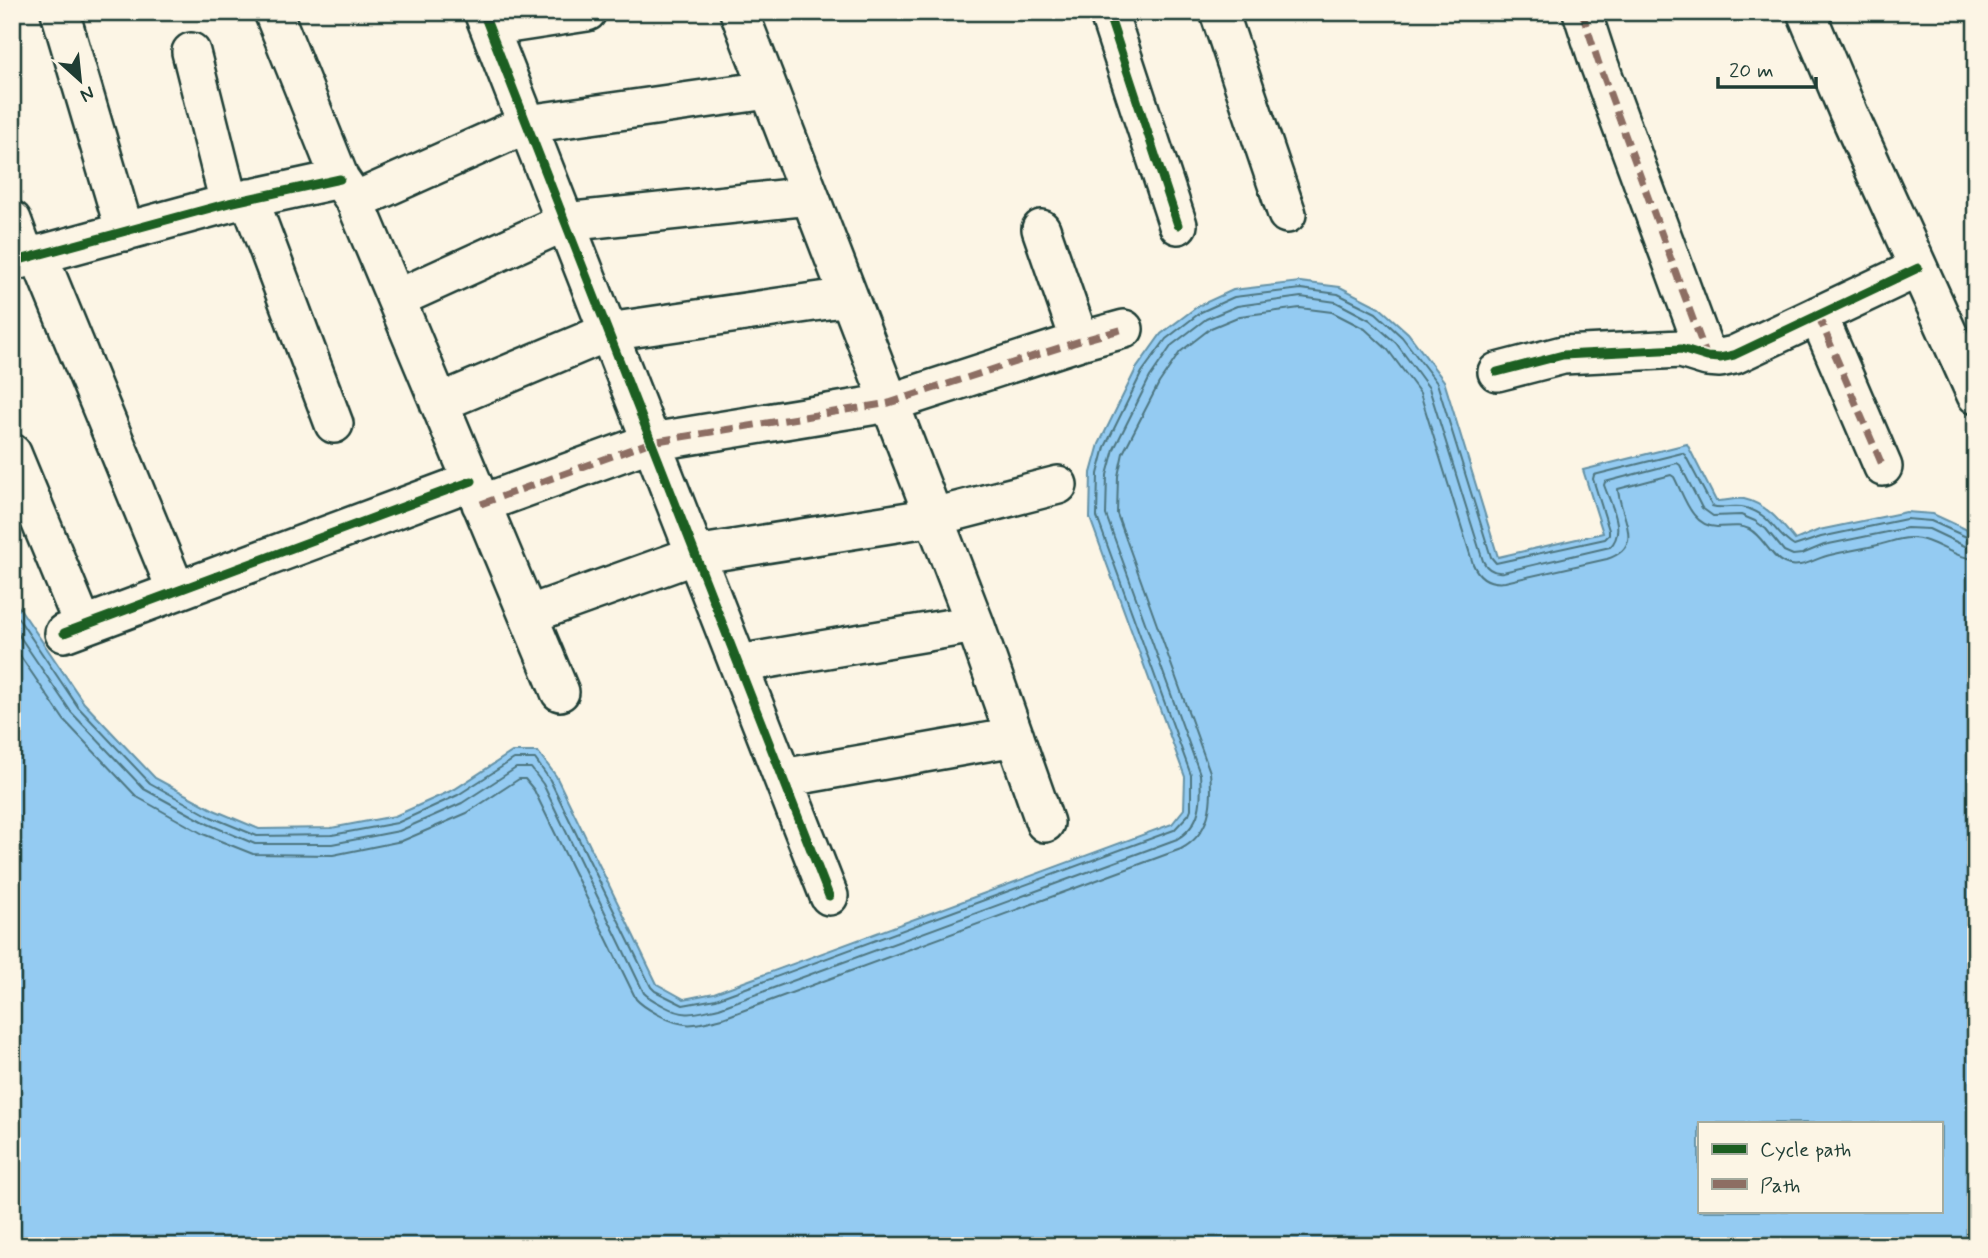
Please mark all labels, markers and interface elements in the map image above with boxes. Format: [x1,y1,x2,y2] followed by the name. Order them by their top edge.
[46,46,116,116] north arrow
[1718,46,1816,90] scale bar
[1729,57,1774,85] text: 20 m
[76,80,98,108] text: N
[1698,1122,1942,1212] legend
[1760,1136,1851,1164] text: Cycle path
[1760,1172,1800,1200] text: Path

